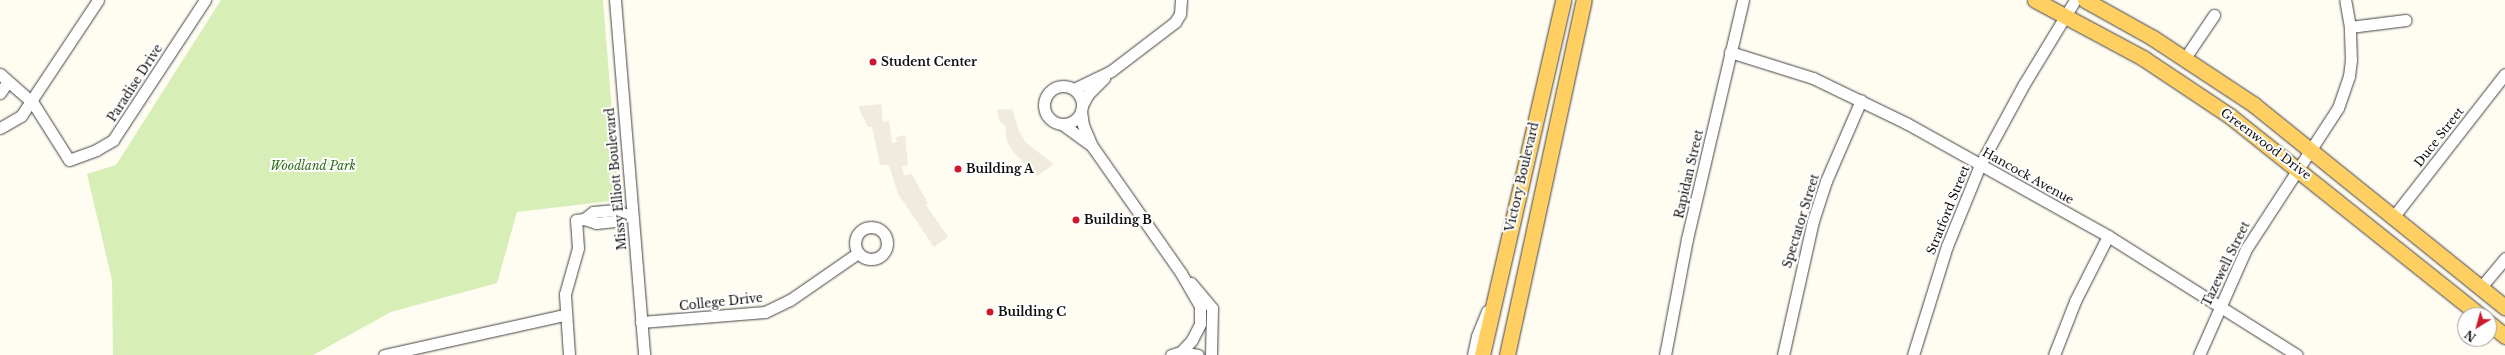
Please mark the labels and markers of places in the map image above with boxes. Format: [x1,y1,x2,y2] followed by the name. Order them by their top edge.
[881,55,977,69] place label: Student Center
[868,57,878,67] marker: Student Center
[966,162,1034,176] place label: Building A
[953,164,963,174] marker: Building A
[1084,213,1152,227] place label: Building B
[1071,215,1081,225] marker: Building B
[998,305,1066,319] place label: Building C
[985,307,995,317] marker: Building C

